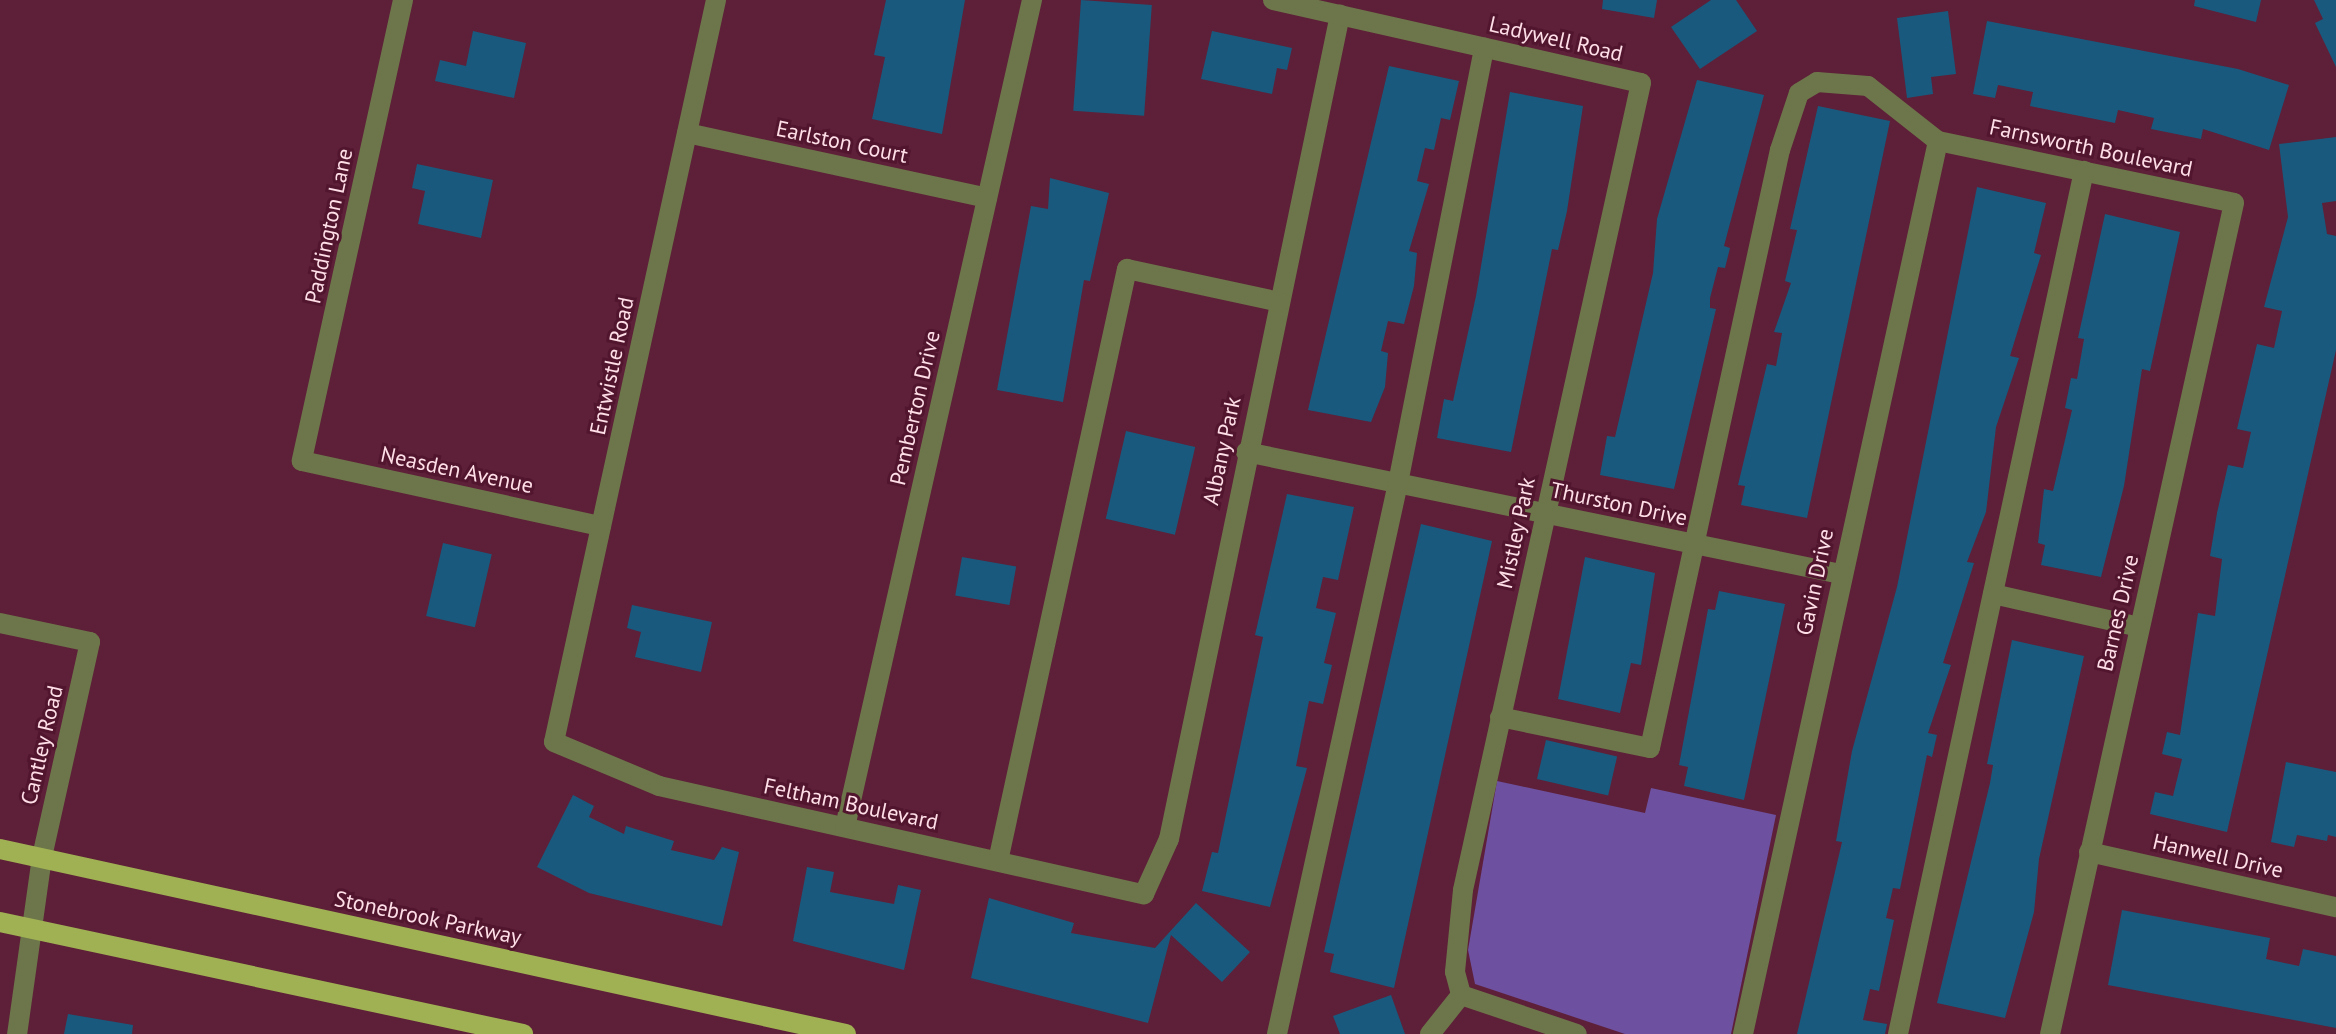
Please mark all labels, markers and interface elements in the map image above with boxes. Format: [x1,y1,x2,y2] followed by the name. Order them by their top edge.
[1487,11,1625,67] street label: Ladywell Road
[1987,114,2195,182] street label: Farnsworth Boulevard
[774,115,910,169] street label: Earlston Court
[300,146,358,306] street label: Paddington Lane
[585,295,639,437] street label: Entwistle Road
[884,328,946,488] street label: Pemberton Drive
[1198,394,1246,508] street label: Albany Park
[378,441,536,499] street label: Neasden Avenue
[1491,475,1541,591] street label: Mistley Park
[1548,477,1690,531] street label: Thurston Drive
[1791,526,1839,638] street label: Gavin Drive
[2092,552,2144,674] street label: Barnes Drive
[15,682,69,808] street label: Cantley Road
[761,773,941,835] street label: Feltham Boulevard
[2150,828,2286,884] street label: Hanwell Drive
[332,885,524,951] street label: Stonebrook Parkway

